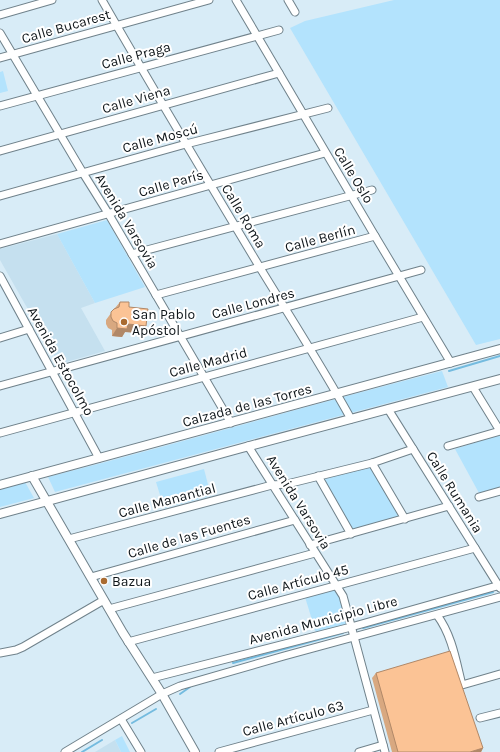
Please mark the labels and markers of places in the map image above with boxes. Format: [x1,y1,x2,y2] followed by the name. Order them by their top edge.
[132,306,195,339] place label: San Pablo Apóstol
[119,317,129,327] marker: San Pablo Apóstol
[112,573,151,590] place label: Bazua
[99,576,109,586] marker: Bazua

